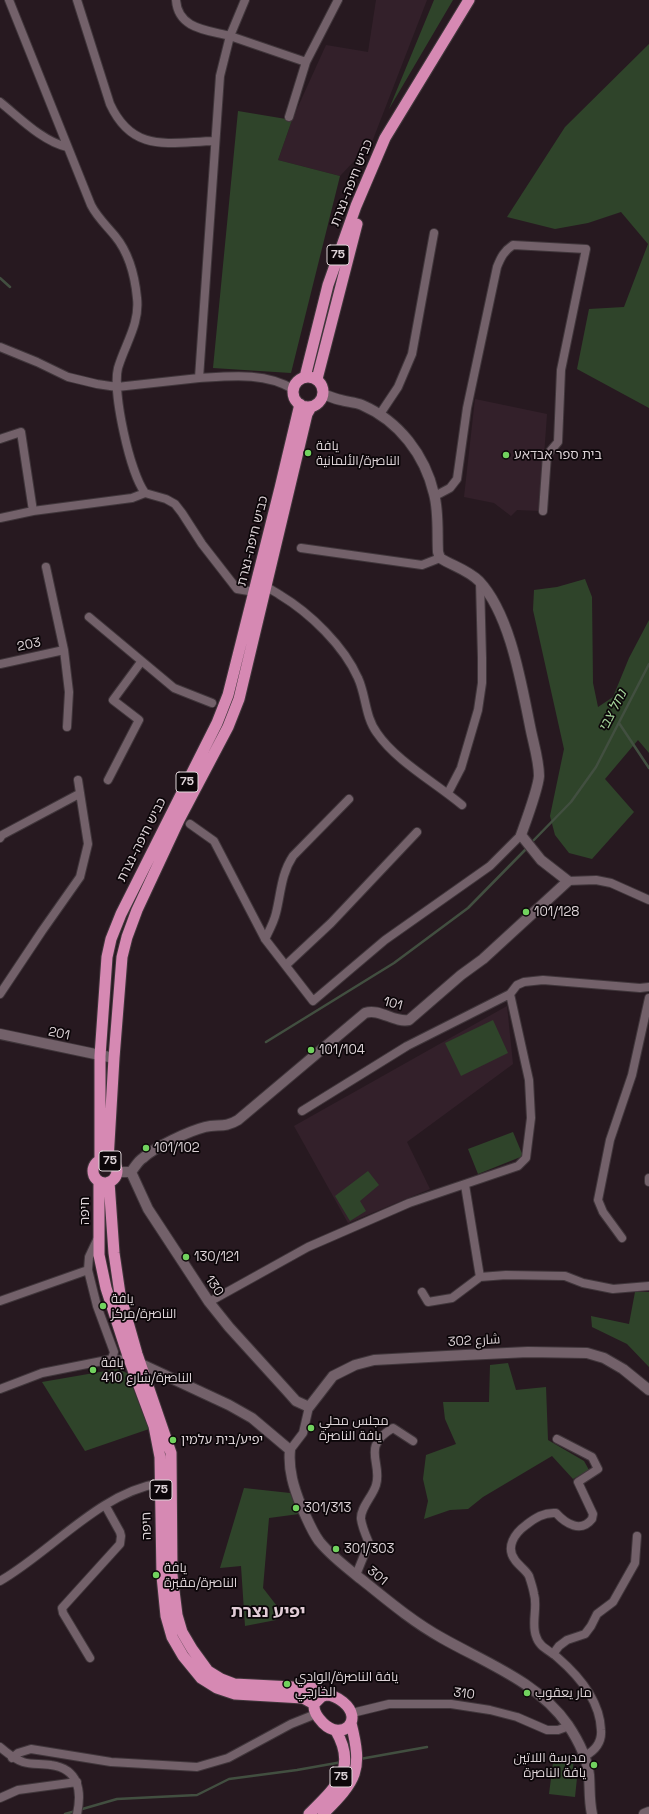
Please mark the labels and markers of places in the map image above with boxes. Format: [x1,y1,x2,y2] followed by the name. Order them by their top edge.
[316,438,400,469] place label: يافة الناصرة/الألمانية
[514,447,602,463] place label: בית ספר אבדאע
[303,448,313,458] marker: يافة الناصرة/الألمانية
[501,450,511,460] marker: בית ספר אבדאע
[534,904,579,920] place label: 101/128
[521,907,531,917] marker: 101/128
[319,1042,365,1058] place label: 101/104
[306,1045,316,1055] marker: 101/104
[154,1140,200,1156] place label: 101/102
[141,1143,151,1153] marker: 101/102
[194,1249,239,1265] place label: 130/121
[181,1252,191,1262] marker: 130/121
[111,1291,177,1322] place label: يافة الناصرة/مركز
[98,1301,108,1311] marker: يافة الناصرة/مركز
[101,1355,192,1386] place label: يافة الناصرة/شارع 410
[88,1365,98,1375] marker: يافة الناصرة/شارع 410
[319,1413,389,1444] place label: مجلس محلي يافة الناصرة
[306,1423,316,1433] marker: مجلس محلي يافة الناصرة
[181,1432,263,1448] place label: יפיע/בית עלמין
[168,1435,178,1445] marker: יפיע/בית עלמין
[304,1500,351,1516] place label: 301/313
[291,1503,301,1513] marker: 301/313
[344,1541,394,1557] place label: 301/303
[331,1544,341,1554] marker: 301/303
[164,1560,237,1591] place label: يافة الناصرة/مقبرة
[151,1570,161,1580] marker: يافة الناصرة/مقبرة
[295,1669,398,1700] place label: يافة الناصرة/الوادي الخارجي
[282,1679,292,1689] marker: يافة الناصرة/الوادي الخارجي
[535,1685,592,1701] place label: مار يعقوب
[522,1688,532,1698] marker: مار يعقوب
[513,1750,586,1781] place label: مدرسة اللاتين يافة الناصرة
[589,1760,599,1770] marker: مدرسة اللاتين يافة الناصرة

